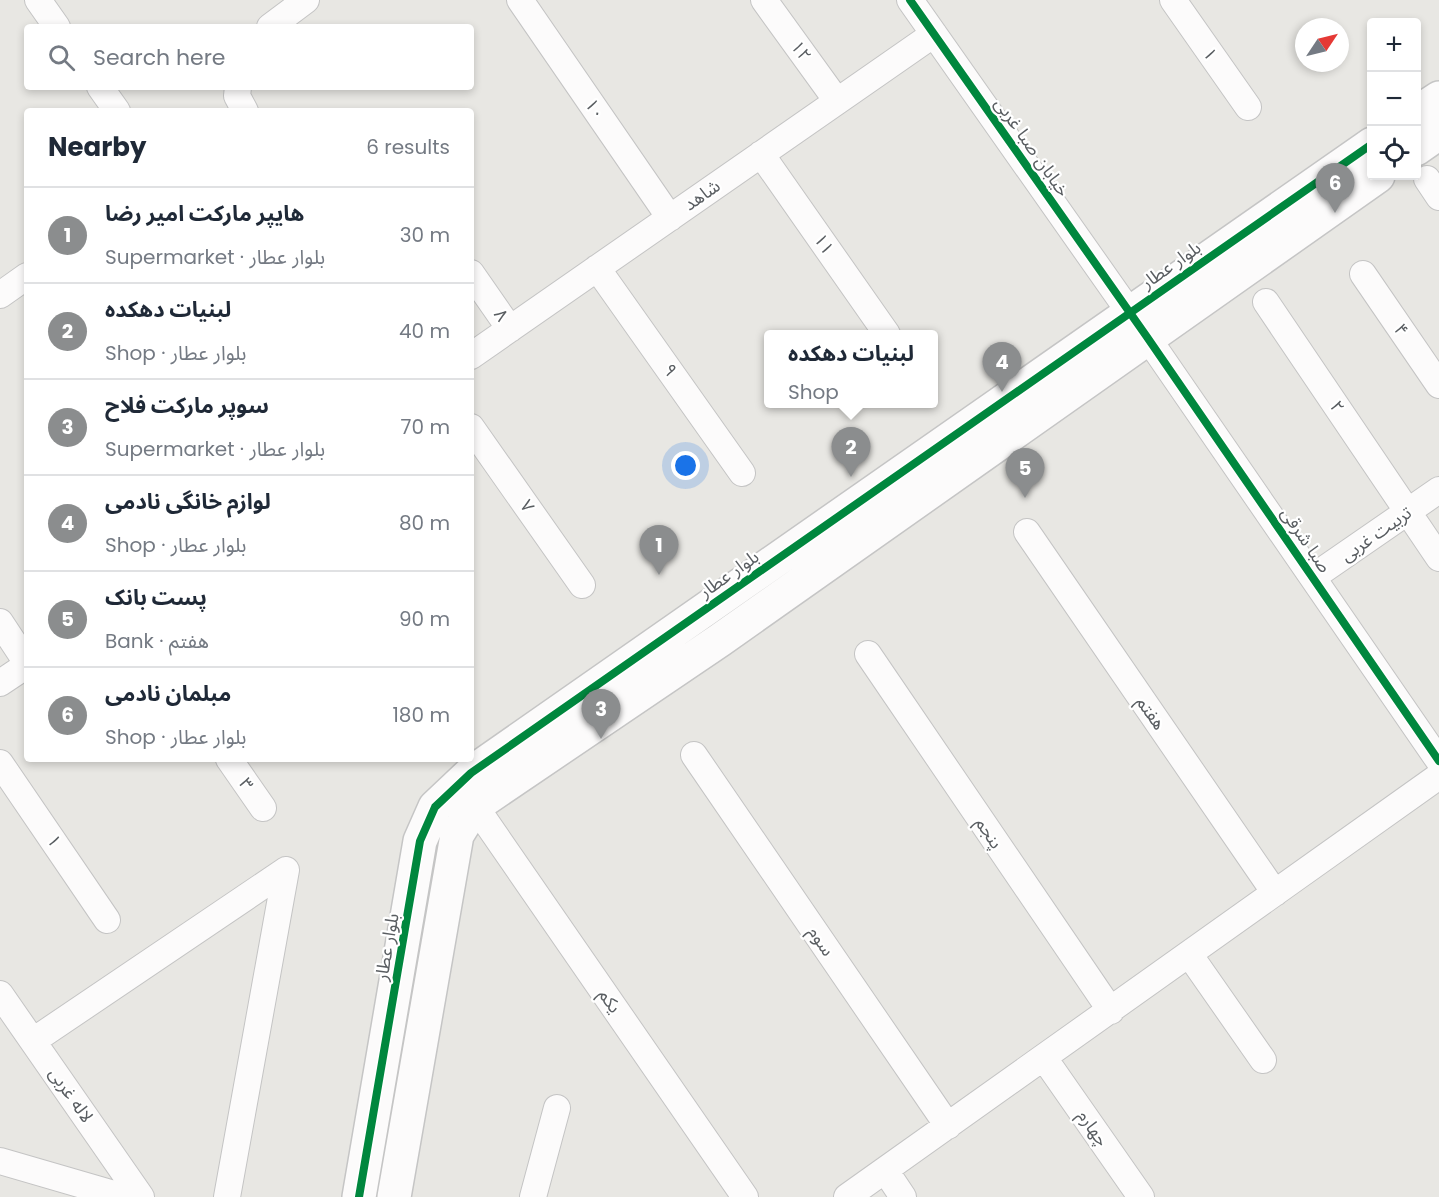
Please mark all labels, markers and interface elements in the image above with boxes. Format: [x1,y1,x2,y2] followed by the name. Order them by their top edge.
[1295,18,1349,72] north arrow
[1367,18,1421,180] map controls
[1367,18,1421,72] button: +
[24,24,474,90] search box
[785,35,818,66] street label: ۱۲
[45,41,78,74] icon: search
[93,42,226,73] text: Search here
[1197,42,1224,65] street label: ۱
[1367,72,1421,126] button: −
[989,92,1076,201] street label: خیابان صبا غربی
[579,93,612,124] street label: ۱۰
[1367,126,1421,180] button: locate
[48,129,146,165] text: Nearby
[366,133,450,161] text: 6 results
[1316,164,1354,213] pin: 6
[678,173,725,216] street label: شاهد
[105,198,304,229] text: هایپر مارکت امیر رضا
[64,221,71,249] text: 1
[400,221,450,249] text: 30 m
[808,228,841,259] street label: ۱۱
[1135,235,1206,295] street label: بلوار عطار
[105,243,325,271] text: Supermarket · بلوار عطار
[105,294,231,325] text: لبنیات دهکده
[488,303,515,326] street label: ۸
[62,317,73,345] text: 2
[399,317,450,345] text: 40 m
[1388,318,1415,341] street label: ۴
[764,330,938,408] popup
[788,338,914,369] text: لبنیات دهکده
[105,339,246,367] text: Shop · بلوار عطار
[982,342,1022,392] pin: 4
[657,358,684,381] street label: ۹
[788,378,839,406] text: Shop
[105,390,269,421] text: سوپر مارکت فلاح
[1324,395,1351,418] street label: ۲
[61,413,74,441] text: 3
[401,413,450,441] text: 70 m
[832,428,870,477] pin: 2
[105,435,325,463] text: Supermarket · بلوار عطار
[1006,448,1044,498] pin: 5
[671,451,700,480] your location
[105,486,271,517] text: لوازم خانگی نادمی
[514,494,541,517] street label: ۷
[1335,500,1416,567] street label: تربیت غربی
[1275,502,1338,578] street label: صبا شرقی
[61,509,74,537] text: 4
[399,509,450,537] text: 80 m
[640,526,678,575] pin: 1
[105,531,246,559] text: Shop · بلوار عطار
[693,544,764,604] street label: بلوار عطار
[105,582,207,613] text: پست بانک
[61,605,74,633] text: 5
[399,605,450,633] text: 90 m
[105,627,209,655] text: Bank · هفتم
[105,678,231,709] text: مبلمان نادمی
[582,690,620,739] pin: 3
[1130,691,1172,735] street label: هفتم
[61,701,74,729] text: 6
[392,701,450,729] text: 180 m
[105,723,246,751] text: Shop · بلوار عطار
[233,772,260,795] street label: ۳
[969,812,1009,854] street label: پنجم
[41,829,68,852] street label: ۱
[368,911,405,984] street label: بلوار عطار
[801,921,841,962] street label: سوم
[592,983,628,1019] street label: یکم
[43,1062,100,1127] street label: لاله غربی
[1070,1104,1115,1152] street label: چهارم

